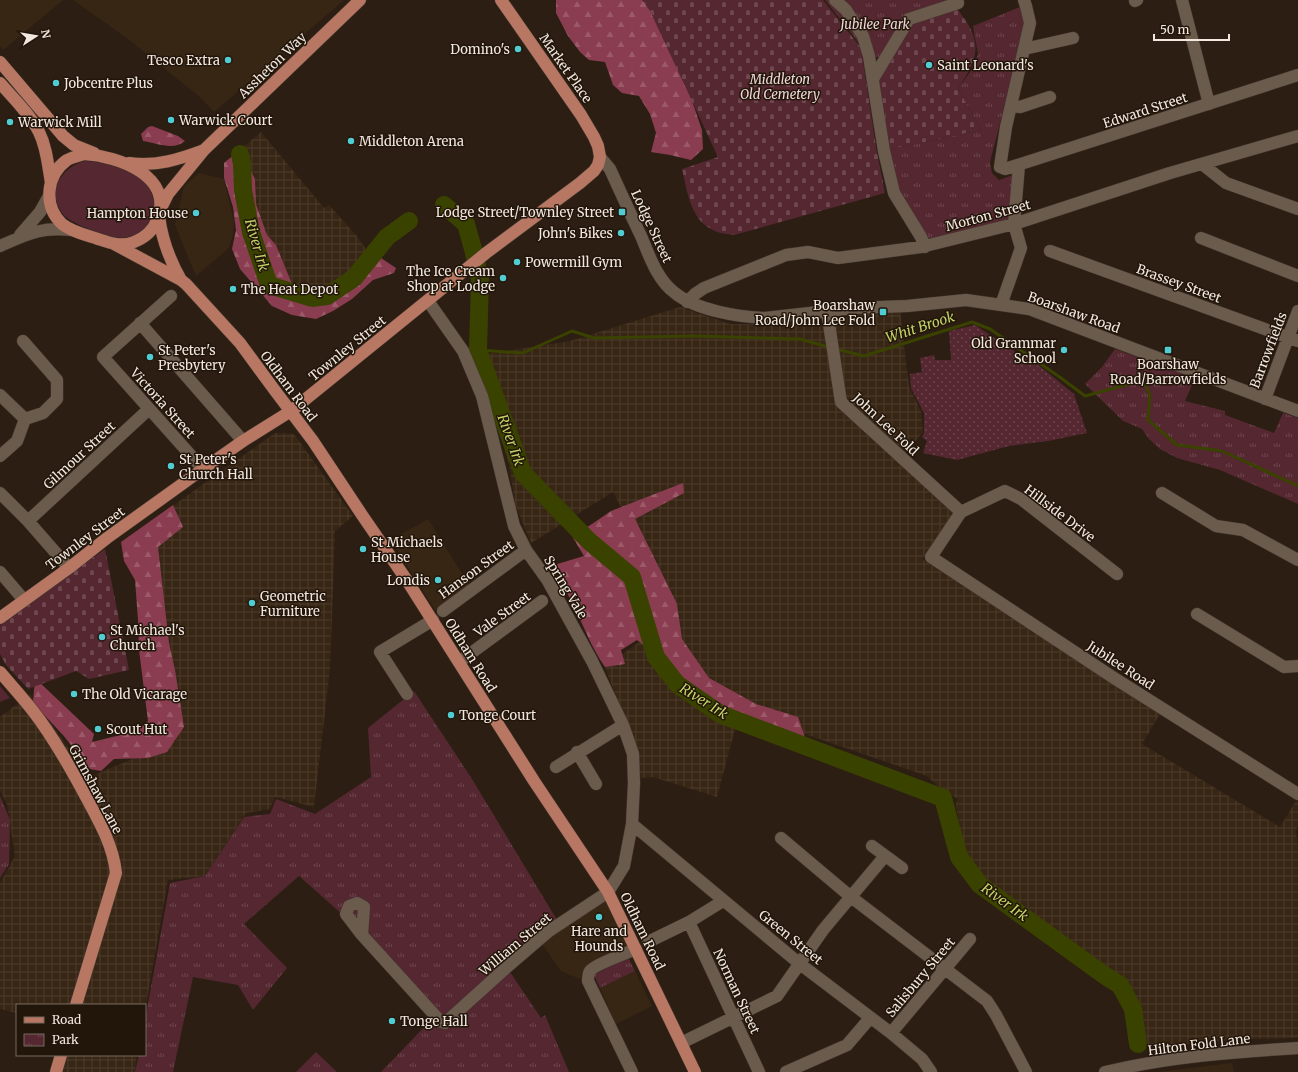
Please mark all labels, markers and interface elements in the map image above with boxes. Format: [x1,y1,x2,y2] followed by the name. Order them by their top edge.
[16,16,56,56] north arrow
[838,16,910,33] park label: Jubilee Park
[1154,16,1229,42] scale bar
[1160,22,1189,37] text: 50 m
[38,28,54,40] text: N
[234,28,310,103] street label: Assheton Way
[535,30,596,106] street label: Market Place
[450,41,510,58] place label: Domino's
[513,44,523,54] marker: Domino's
[147,52,220,69] place label: Tesco Extra
[223,55,233,65] marker: Tesco Extra
[937,57,1034,74] place label: Saint Leonard's
[924,60,934,70] marker: Saint Leonard's
[740,71,820,103] park label: Middleton Old Cemetery
[63,75,153,92] place label: Jobcentre Plus
[51,78,61,88] marker: Jobcentre Plus
[1101,89,1189,132] street label: Edward Street
[178,112,272,129] place label: Warwick Court
[17,114,102,131] place label: Warwick Mill
[166,115,176,125] marker: Warwick Court
[5,117,15,127] marker: Warwick Mill
[359,133,464,150] place label: Middleton Arena
[346,136,356,146] marker: Middleton Arena
[627,187,676,265] street label: Lodge Street
[944,196,1033,235] street label: Morton Street
[436,204,614,221] place label: Lodge Street/Townley Street
[87,205,188,222] place label: Hampton House
[617,207,627,217] marker: Lodge Street/Townley Street
[191,208,201,218] marker: Hampton House
[241,217,273,274] water label: River Irk
[537,225,613,242] place label: John's Bikes
[616,228,626,238] marker: John's Bikes
[525,254,622,271] place label: Powermill Gym
[512,257,522,267] marker: Powermill Gym
[1134,260,1223,307] street label: Brassey Street
[406,263,495,295] place label: The Ice Cream Shop at Lodge
[498,273,508,283] marker: The Ice Cream Shop at Lodge
[241,281,338,298] place label: The Heat Depot
[228,284,238,294] marker: The Heat Depot
[1025,288,1122,337] street label: Boarshaw Road
[755,297,876,329] place label: Boarshaw Road/John Lee Fold
[878,307,888,317] marker: Boarshaw Road/John Lee Fold
[883,307,957,347] water label: Whit Brook
[1246,310,1291,391] street label: Barrowfields
[305,312,389,385] street label: Townley Street
[971,335,1056,367] place label: Old Grammar School
[158,342,226,374] place label: St Peter's Presbytery
[1059,345,1069,355] marker: Old Grammar School
[1163,345,1173,355] marker: Boarshaw Road/Barrowfields
[256,348,321,425] street label: Oldham Road
[145,352,155,362] marker: St Peter's Presbytery
[1110,356,1226,388] place label: Boarshaw Road/Barrowfields
[126,364,199,442] street label: Victoria Street
[848,389,922,459] street label: John Lee Fold
[493,412,529,469] water label: River Irk
[40,418,119,493] street label: Gilmour Street
[179,451,253,483] place label: St Peter's Church Hall
[166,461,176,471] marker: St Peter's Church Hall
[1021,481,1099,546] street label: Hillside Drive
[42,503,128,574] street label: Townley Street
[371,534,443,566] place label: St Michaels House
[435,536,517,602] street label: Hanson Street
[358,544,368,554] marker: St Michaels House
[540,553,591,622] street label: Spring Vale
[387,572,430,589] place label: Londis
[433,575,443,585] marker: Londis
[260,588,326,620] place label: Geometric Furniture
[470,588,534,641] street label: Vale Street
[247,598,257,608] marker: Geometric Furniture
[441,615,500,696] street label: Oldham Road
[110,622,185,654] place label: St Michael's Church
[97,632,107,642] marker: St Michael's Church
[1083,637,1158,694] street label: Jubilee Road
[676,679,732,723] water label: River Irk
[82,686,187,703] place label: The Old Vicarage
[69,689,79,699] marker: The Old Vicarage
[459,707,536,724] place label: Tonge Court
[446,710,456,720] marker: Tonge Court
[106,721,167,738] place label: Scout Hut
[93,724,103,734] marker: Scout Hut
[65,742,126,837] street label: Grimshaw Lane
[978,879,1032,925] water label: River Irk
[616,890,669,973] street label: Oldham Road
[755,906,826,968] street label: Green Street
[475,909,555,980] street label: William Street
[594,912,604,922] marker: Hare and Hounds
[571,923,627,955] place label: Hare and Hounds
[882,934,959,1021] street label: Salisbury Street
[709,946,764,1037] street label: Norman Street
[16,1004,146,1056] legend
[52,1012,81,1027] text: Road
[400,1013,468,1030] place label: Tonge Hall
[387,1016,397,1026] marker: Tonge Hall
[1147,1030,1252,1059] street label: Hilton Fold Lane
[52,1032,79,1047] text: Park

